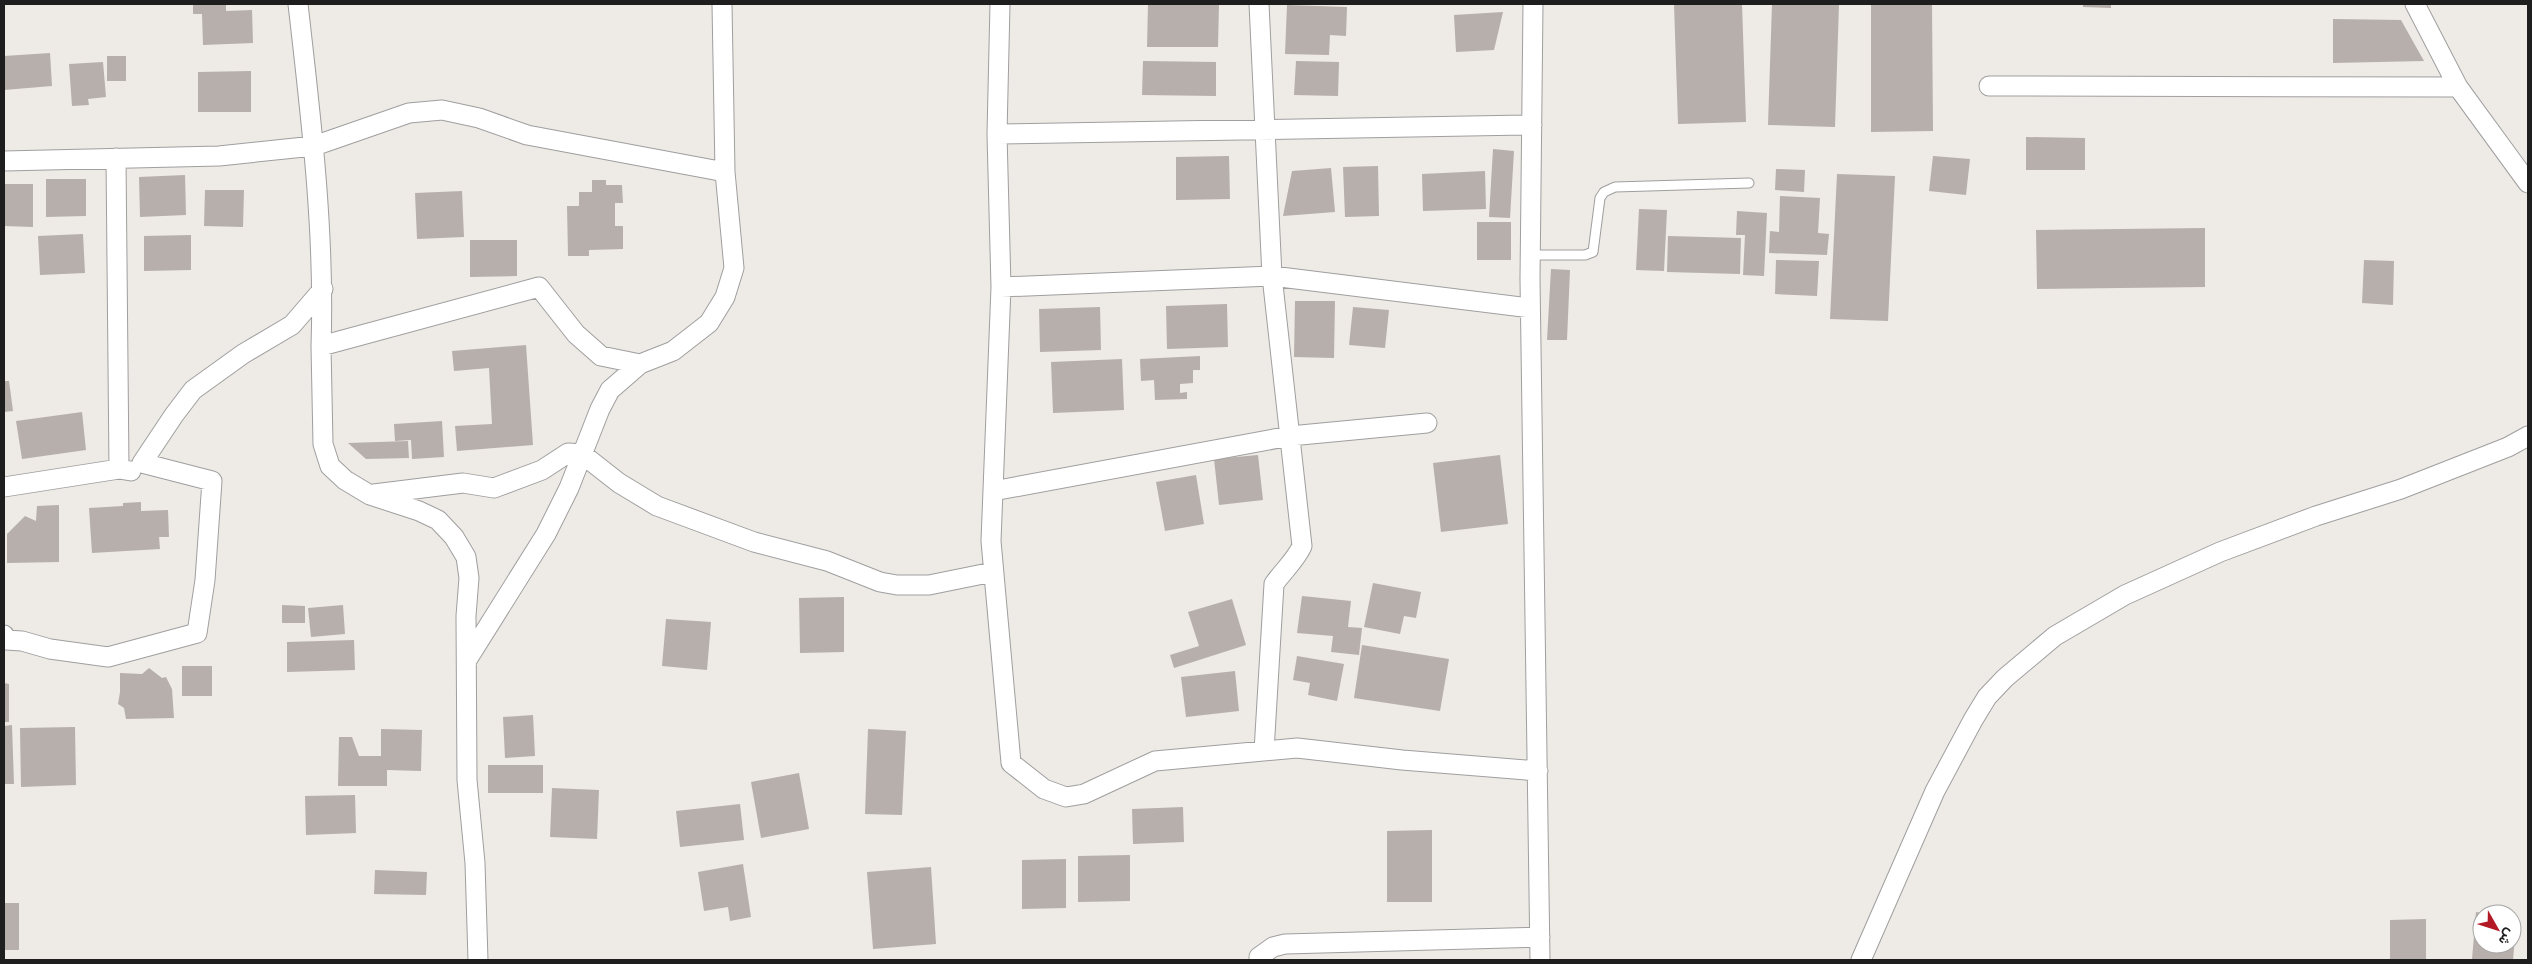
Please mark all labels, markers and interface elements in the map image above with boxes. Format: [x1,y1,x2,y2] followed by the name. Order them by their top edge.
[2472,904,2522,954] north arrow
[2495,925,2519,949] text: ش

